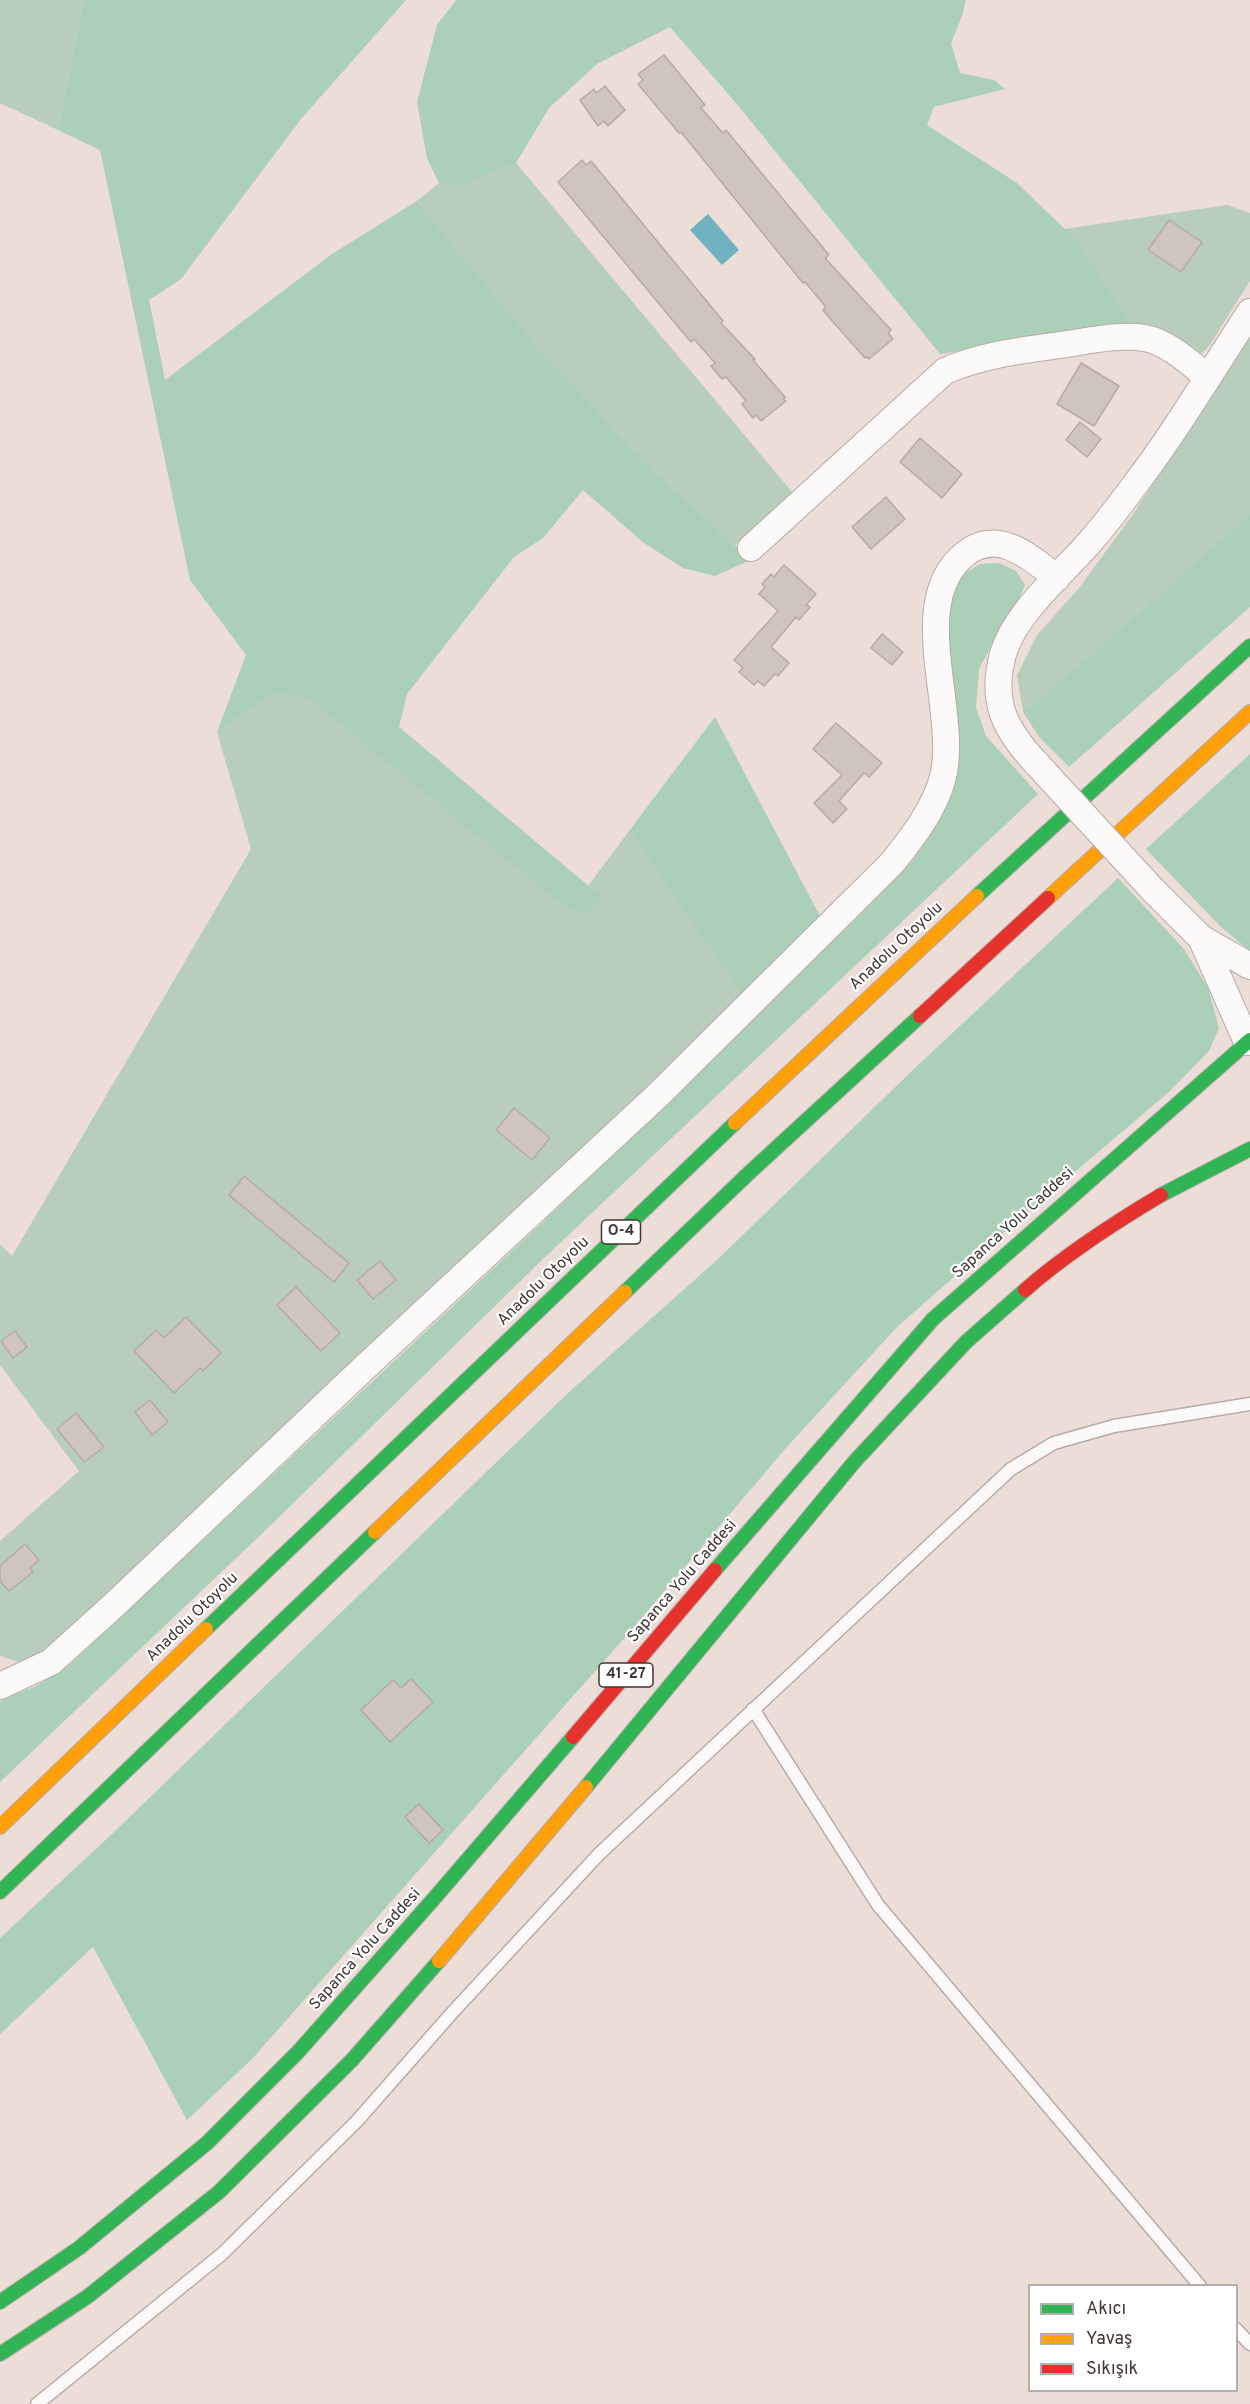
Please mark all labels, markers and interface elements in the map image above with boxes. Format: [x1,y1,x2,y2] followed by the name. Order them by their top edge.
[846,899,948,995] street label: Anadolu Otoyolu
[949,1164,1079,1284] street label: Sapanca Yolu Caddesi
[602,1220,640,1244] road number: O-4
[494,1233,594,1331] street label: Anadolu Otoyolu
[624,1516,742,1648] street label: Sapanca Yolu Caddesi
[143,1569,243,1667] street label: Anadolu Otoyolu
[599,1663,653,1687] road number: 41-27
[306,1885,426,2015] street label: Sapanca Yolu Caddesi
[1028,2284,1238,2392] legend
[1086,2298,1126,2321] text: Akıcı
[1086,2328,1132,2351] text: Yavaş
[1086,2358,1138,2381] text: Sıkışık

